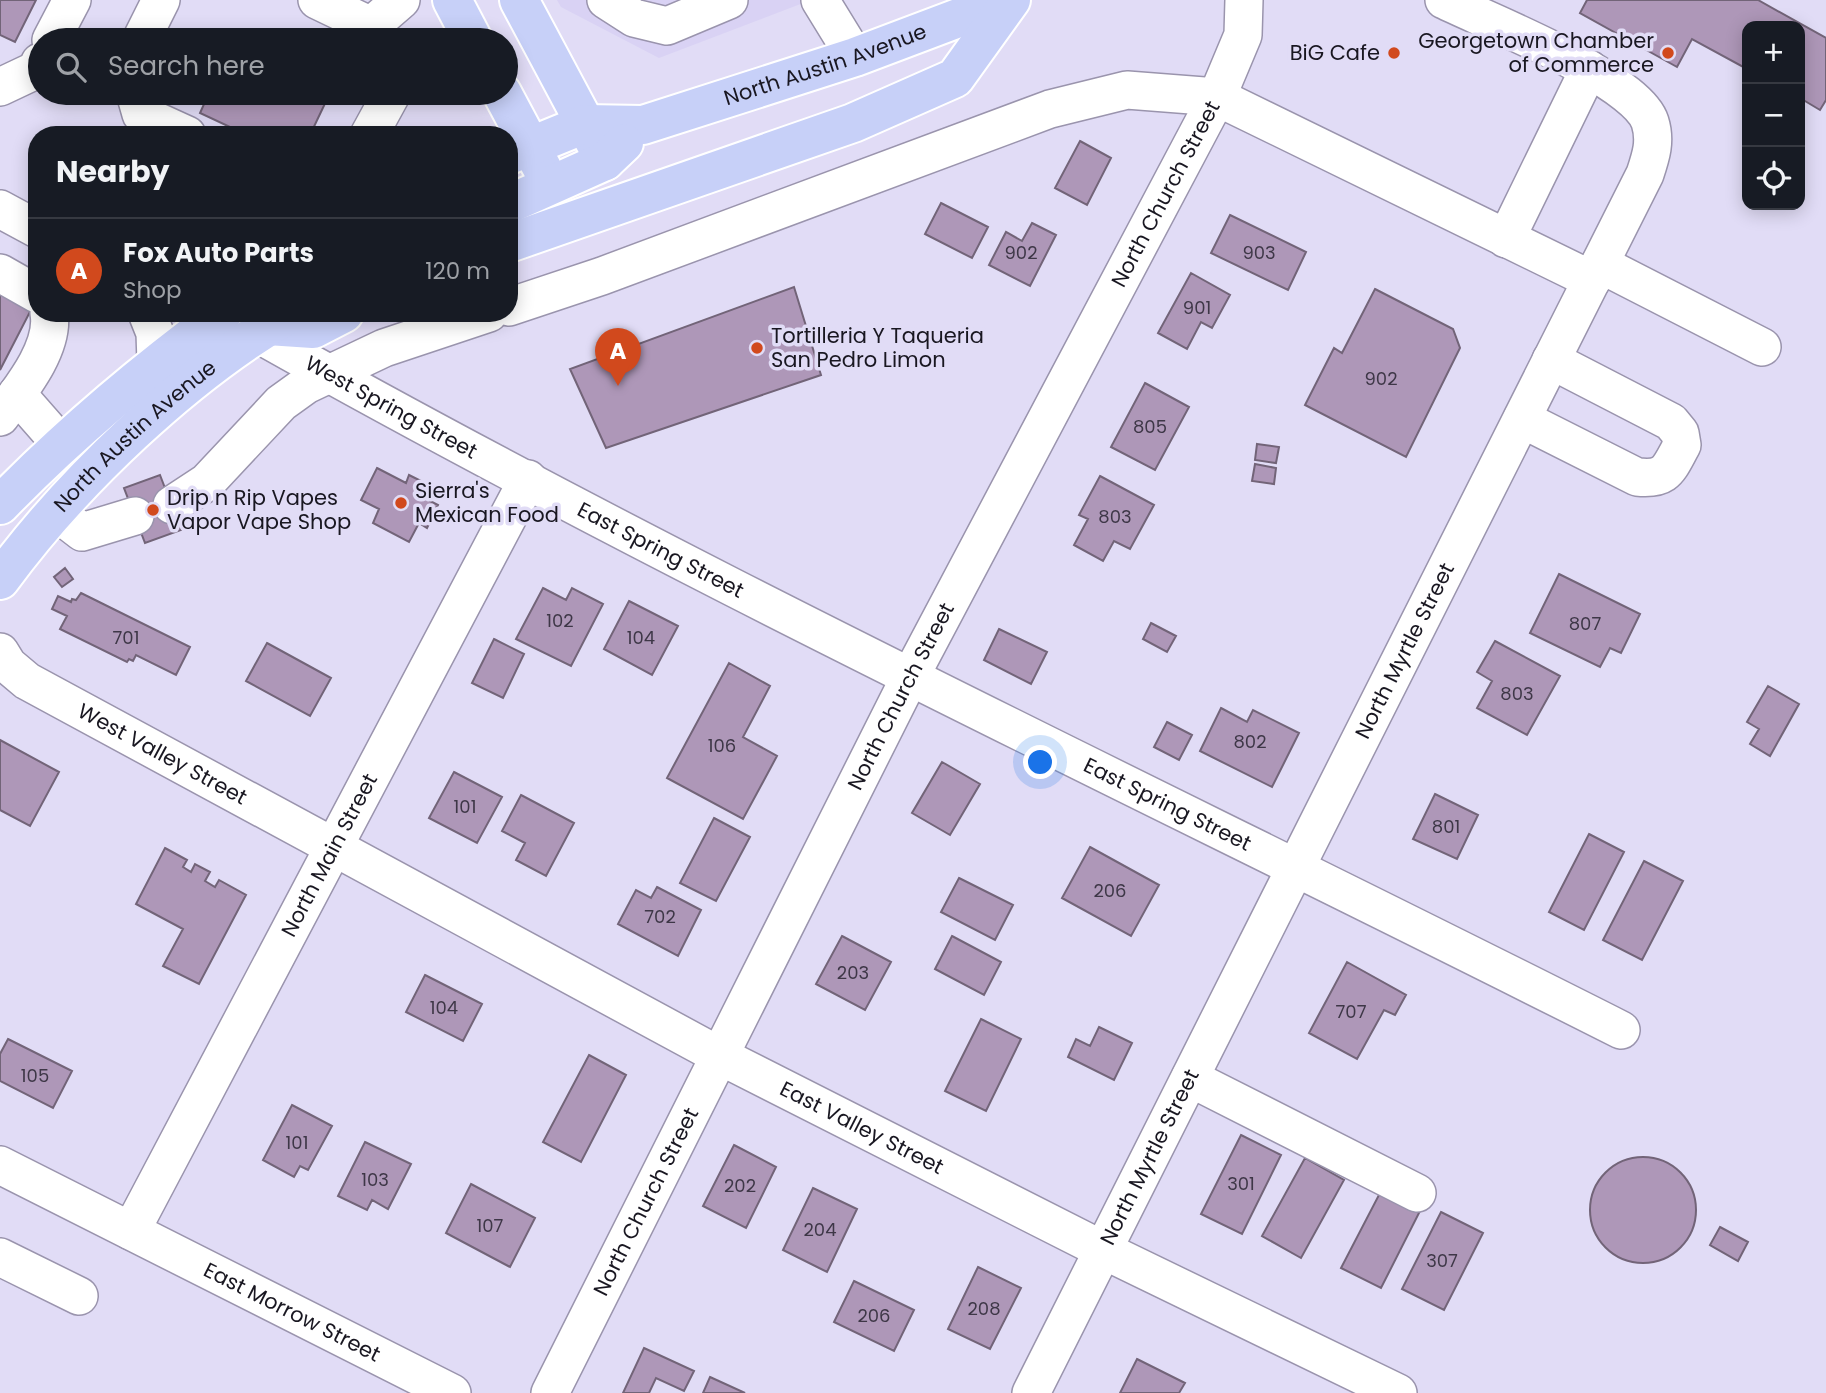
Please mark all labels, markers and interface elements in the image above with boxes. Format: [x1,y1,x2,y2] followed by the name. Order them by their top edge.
[720,16,930,112] street label: North Austin Avenue
[1742,21,1805,210] map controls
[1742,21,1805,84] button: +
[1418,26,1654,79] place label: Georgetown Chamber of Commerce
[28,28,518,105] search box
[1290,38,1380,67] place label: BiG Cafe
[1386,45,1402,61] marker: BiG Cafe
[1660,45,1676,61] marker: Georgetown Chamber of Commerce
[52,48,90,86] icon: search
[108,48,265,84] text: Search here
[1742,84,1805,147] button: −
[1104,95,1227,292] street label: North Church Street
[1742,147,1805,210] button: locate
[56,150,170,193] text: Nearby
[123,235,314,271] text: Fox Auto Parts
[1005,240,1038,265] house number: 902
[1242,240,1276,265] house number: 903
[71,255,87,287] text: A
[425,255,490,287] text: 120 m
[123,274,182,306] text: Shop
[1183,295,1211,320] house number: 901
[771,321,984,374] place label: Tortilleria Y Taqueria San Pedro Limon
[595,328,641,386] pin: A
[749,340,765,356] marker: Tortilleria Y Taqueria San Pedro Limon
[300,348,483,466] street label: West Spring Street
[47,353,222,518] street label: North Austin Avenue
[1365,366,1398,391] house number: 902
[1133,414,1167,439] house number: 805
[415,476,559,529] place label: Sierra's Mexican Food
[167,483,351,536] place label: Drip n Rip Vapes Vapor Vape Shop
[393,495,409,511] marker: Sierra's Mexican Food
[573,495,749,605] street label: East Spring Street
[145,502,161,518] marker: Drip n Rip Vapes Vapor Vape Shop
[1098,504,1132,529] house number: 803
[1348,558,1461,744] street label: North Myrtle Street
[840,597,961,795] street label: North Church Street
[546,608,574,633] house number: 102
[1569,611,1601,636] house number: 807
[113,625,139,650] house number: 701
[627,625,655,650] house number: 104
[1500,681,1534,706] house number: 803
[73,696,252,811] street label: West Valley Street
[1233,729,1267,754] house number: 802
[708,733,736,758] house number: 106
[1023,745,1057,779] your location
[1079,750,1256,858] street label: East Spring Street
[274,768,384,942] street label: North Main Street
[454,794,476,819] house number: 101
[1432,814,1460,839] house number: 801
[1093,878,1127,903] house number: 206
[644,904,676,929] house number: 702
[837,960,869,985] house number: 203
[430,995,458,1020] house number: 104
[1336,999,1367,1024] house number: 707
[21,1063,49,1088] house number: 105
[1093,1064,1206,1250] street label: North Myrtle Street
[775,1074,949,1181] street label: East Valley Street
[586,1103,705,1301] street label: North Church Street
[286,1130,308,1155] house number: 101
[361,1167,389,1192] house number: 103
[1227,1171,1255,1196] house number: 301
[724,1173,756,1198] house number: 202
[477,1213,504,1238] house number: 107
[804,1217,836,1242] house number: 204
[1426,1248,1458,1273] house number: 307
[199,1255,385,1369] street label: East Morrow Street
[967,1296,1001,1321] house number: 208
[857,1303,891,1328] house number: 206

